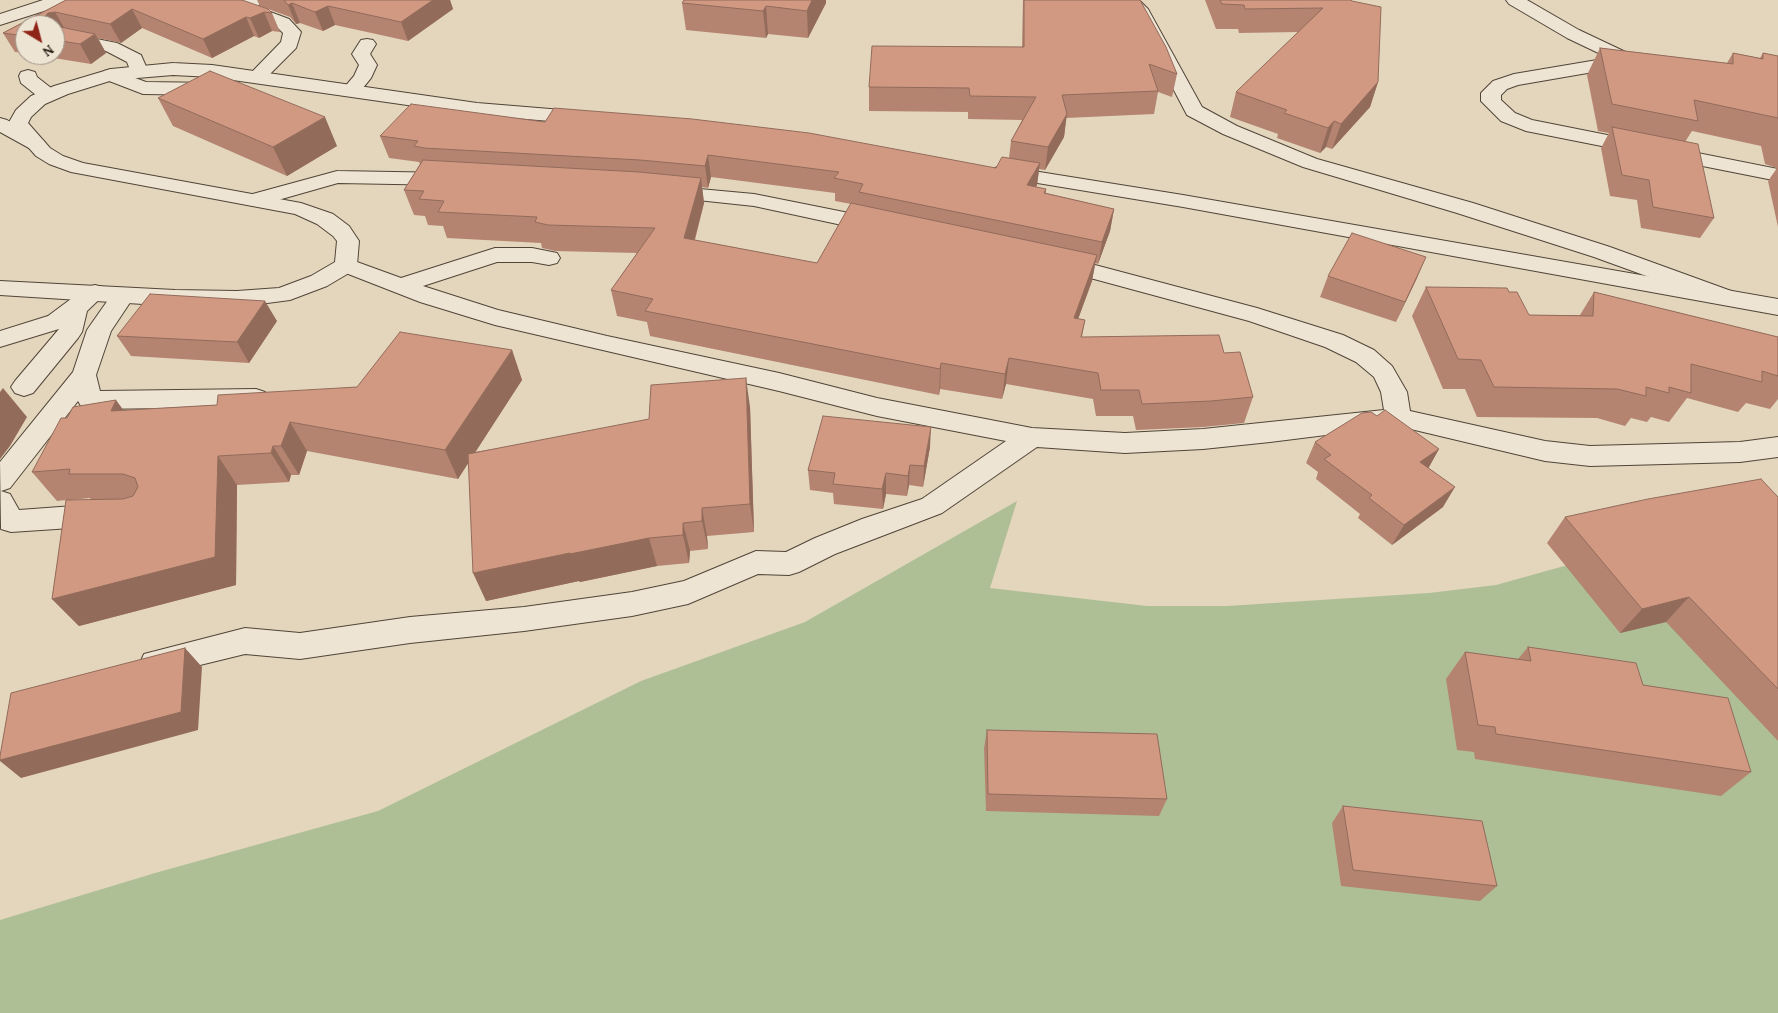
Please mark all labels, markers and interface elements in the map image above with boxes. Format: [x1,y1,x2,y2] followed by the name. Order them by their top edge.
[15,15,65,65] north arrow
[39,40,58,62] text: N

